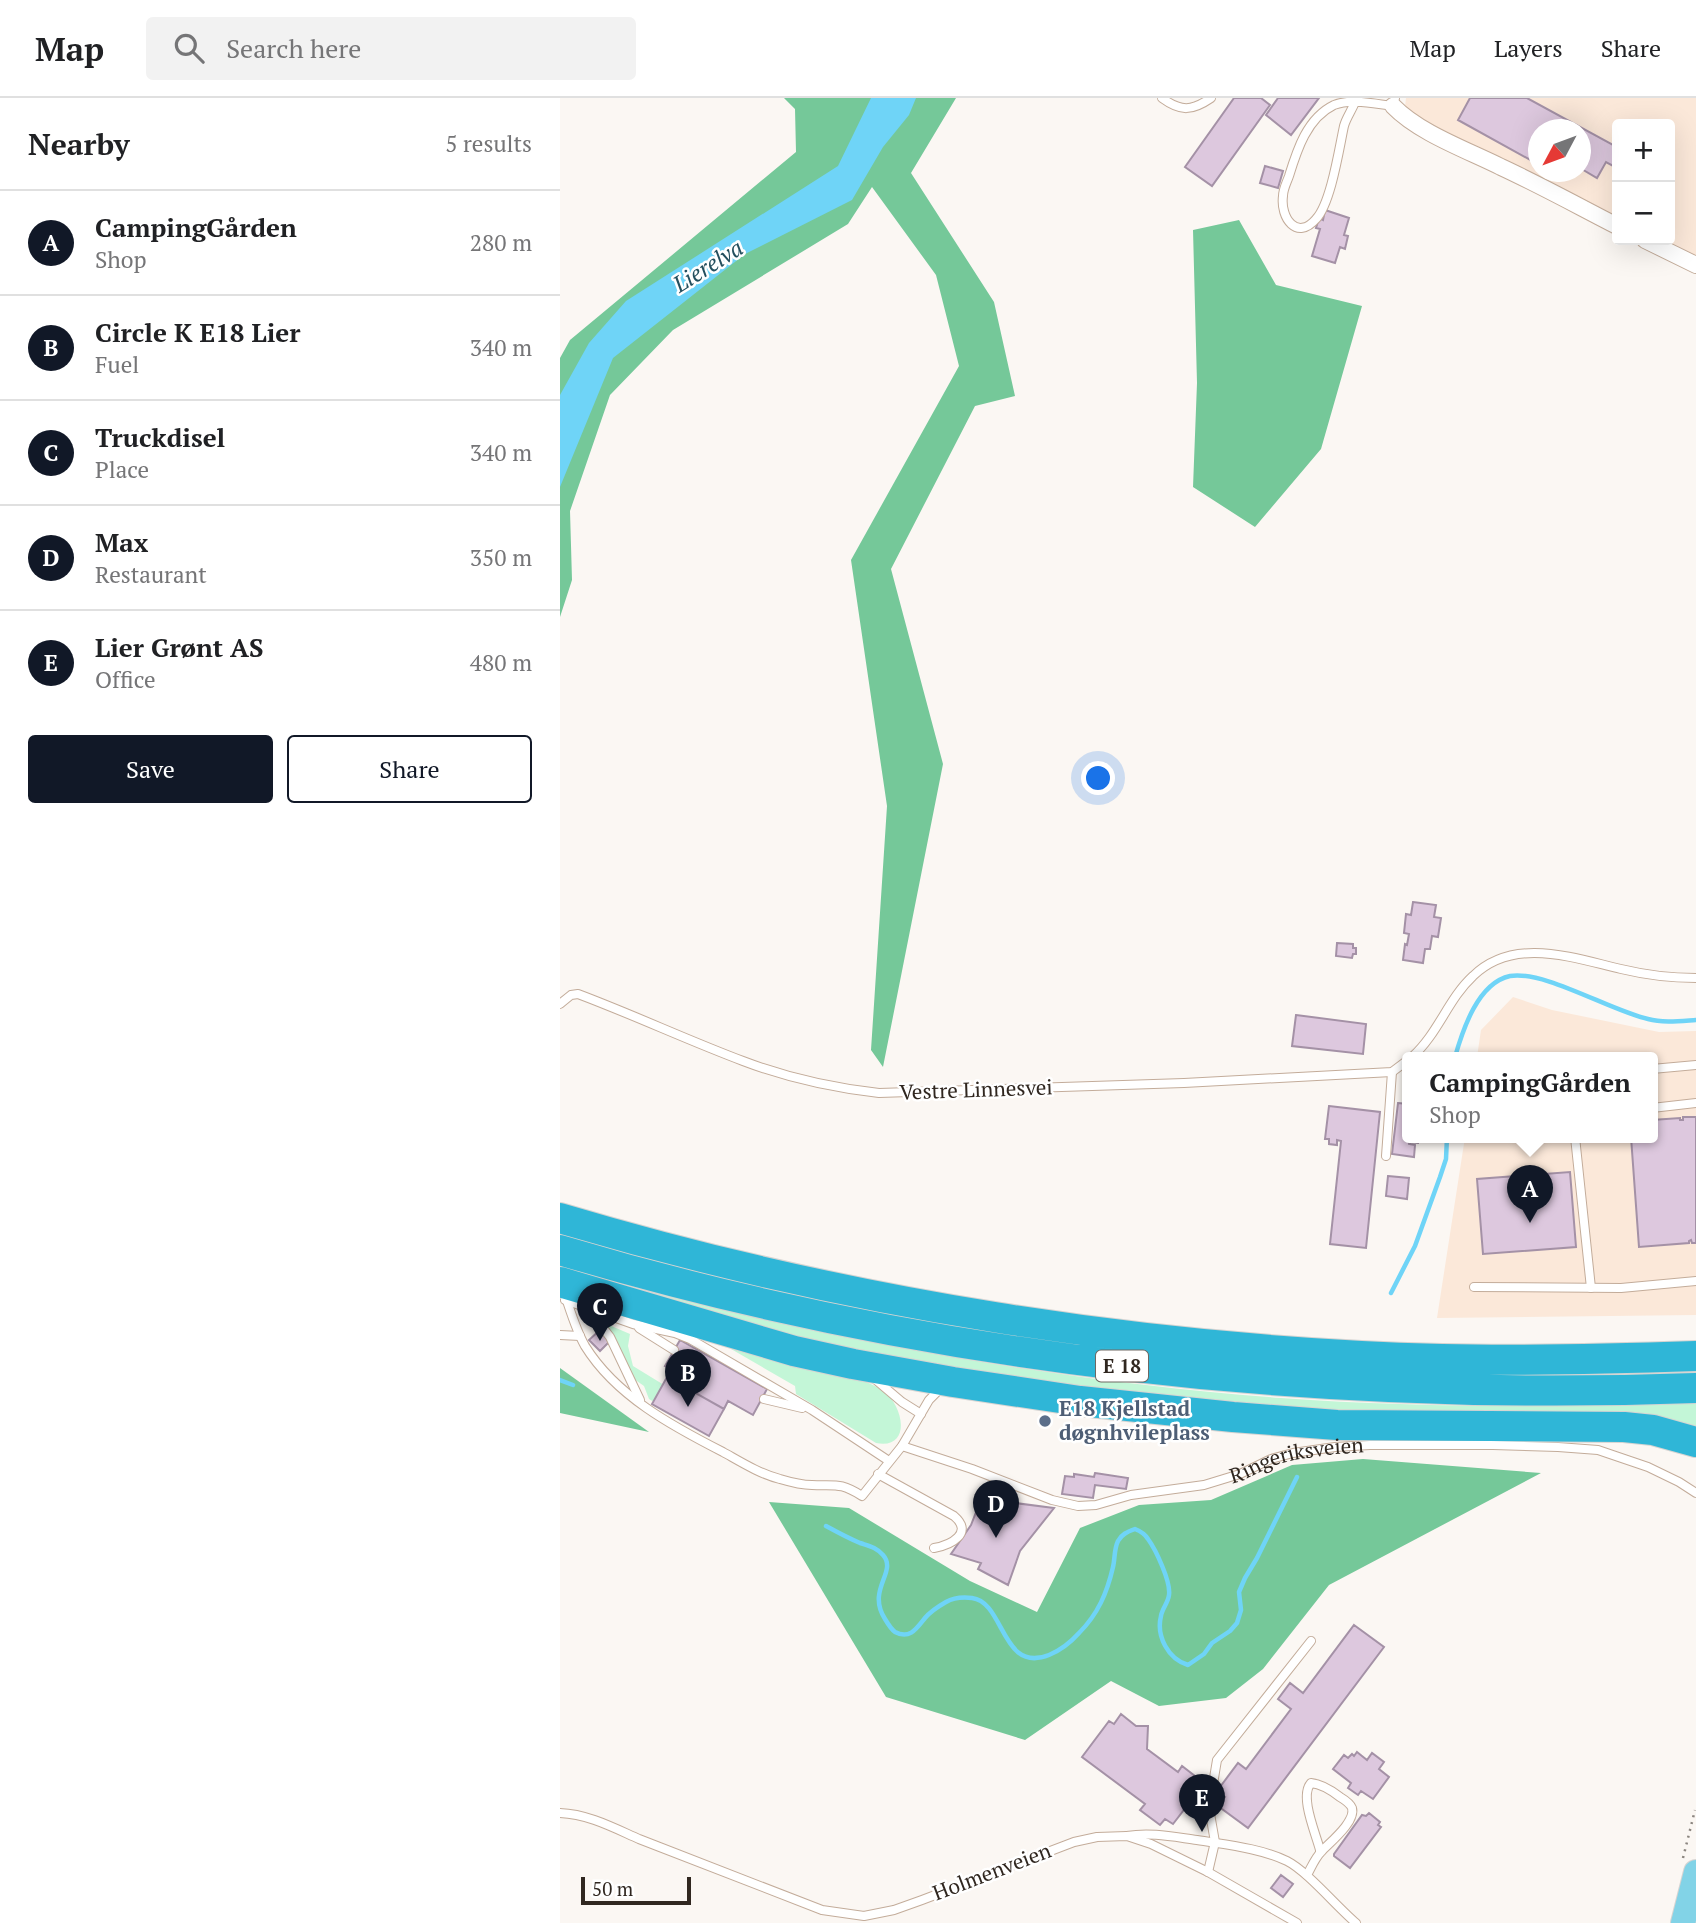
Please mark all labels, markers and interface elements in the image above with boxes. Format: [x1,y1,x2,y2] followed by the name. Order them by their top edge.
[146,17,636,80] search box
[35,27,104,70] text: Map
[170,29,208,67] icon: search
[226,31,361,65] text: Search here
[1409,32,1456,64] text: Map
[1494,32,1563,64] text: Layers
[1601,32,1661,64] text: Share
[1528,119,1591,182] north arrow
[1612,119,1675,245] map controls
[1612,119,1675,182] button: +
[28,124,130,164] text: Nearby
[445,128,532,159] text: 5 results
[1612,182,1675,245] button: −
[95,210,297,244] text: CampingGården
[43,227,59,258] text: A
[470,227,532,258] text: 280 m
[666,232,749,300] water label: Lierelva
[95,244,147,275] text: Shop
[95,315,301,349] text: Circle K E18 Lier
[44,332,58,363] text: B
[470,332,532,363] text: 340 m
[95,349,139,380] text: Fuel
[95,420,225,454] text: Truckdisel
[44,437,59,468] text: C
[470,437,532,468] text: 340 m
[95,454,149,485] text: Place
[95,525,148,559] text: Max
[43,542,59,573] text: D
[470,542,532,573] text: 350 m
[95,559,207,590] text: Restaurant
[95,630,263,664] text: Lier Grønt AS
[44,647,58,678] text: E
[470,647,532,678] text: 480 m
[95,664,156,695] text: Office
[28,735,273,803] button: Save
[287,735,532,803] button: Share
[1081,761,1115,795] your location
[1402,1052,1658,1143] popup
[1429,1065,1631,1099] text: CampingGården
[899,1072,1053,1106] street label: Vestre Linnesvei
[1429,1099,1481,1130] text: Shop
[1507,1165,1553,1223] pin: A
[577,1283,623,1341] pin: C
[665,1349,711,1407] pin: B
[1096,1350,1148,1382] road number: E 18
[1059,1394,1210,1446] place label: E18 Kjellstad døgnhvileplass
[1037,1413,1053,1429] marker: E18 Kjellstad døgnhvileplass
[1226,1430,1365,1489] street label: Ringeriksveien
[973,1480,1019,1538] pin: D
[1179,1774,1225,1832] pin: E
[928,1835,1055,1906] street label: Holmenveien
[581,1874,691,1906] scale bar
[592,1876,633,1901] text: 50 m

